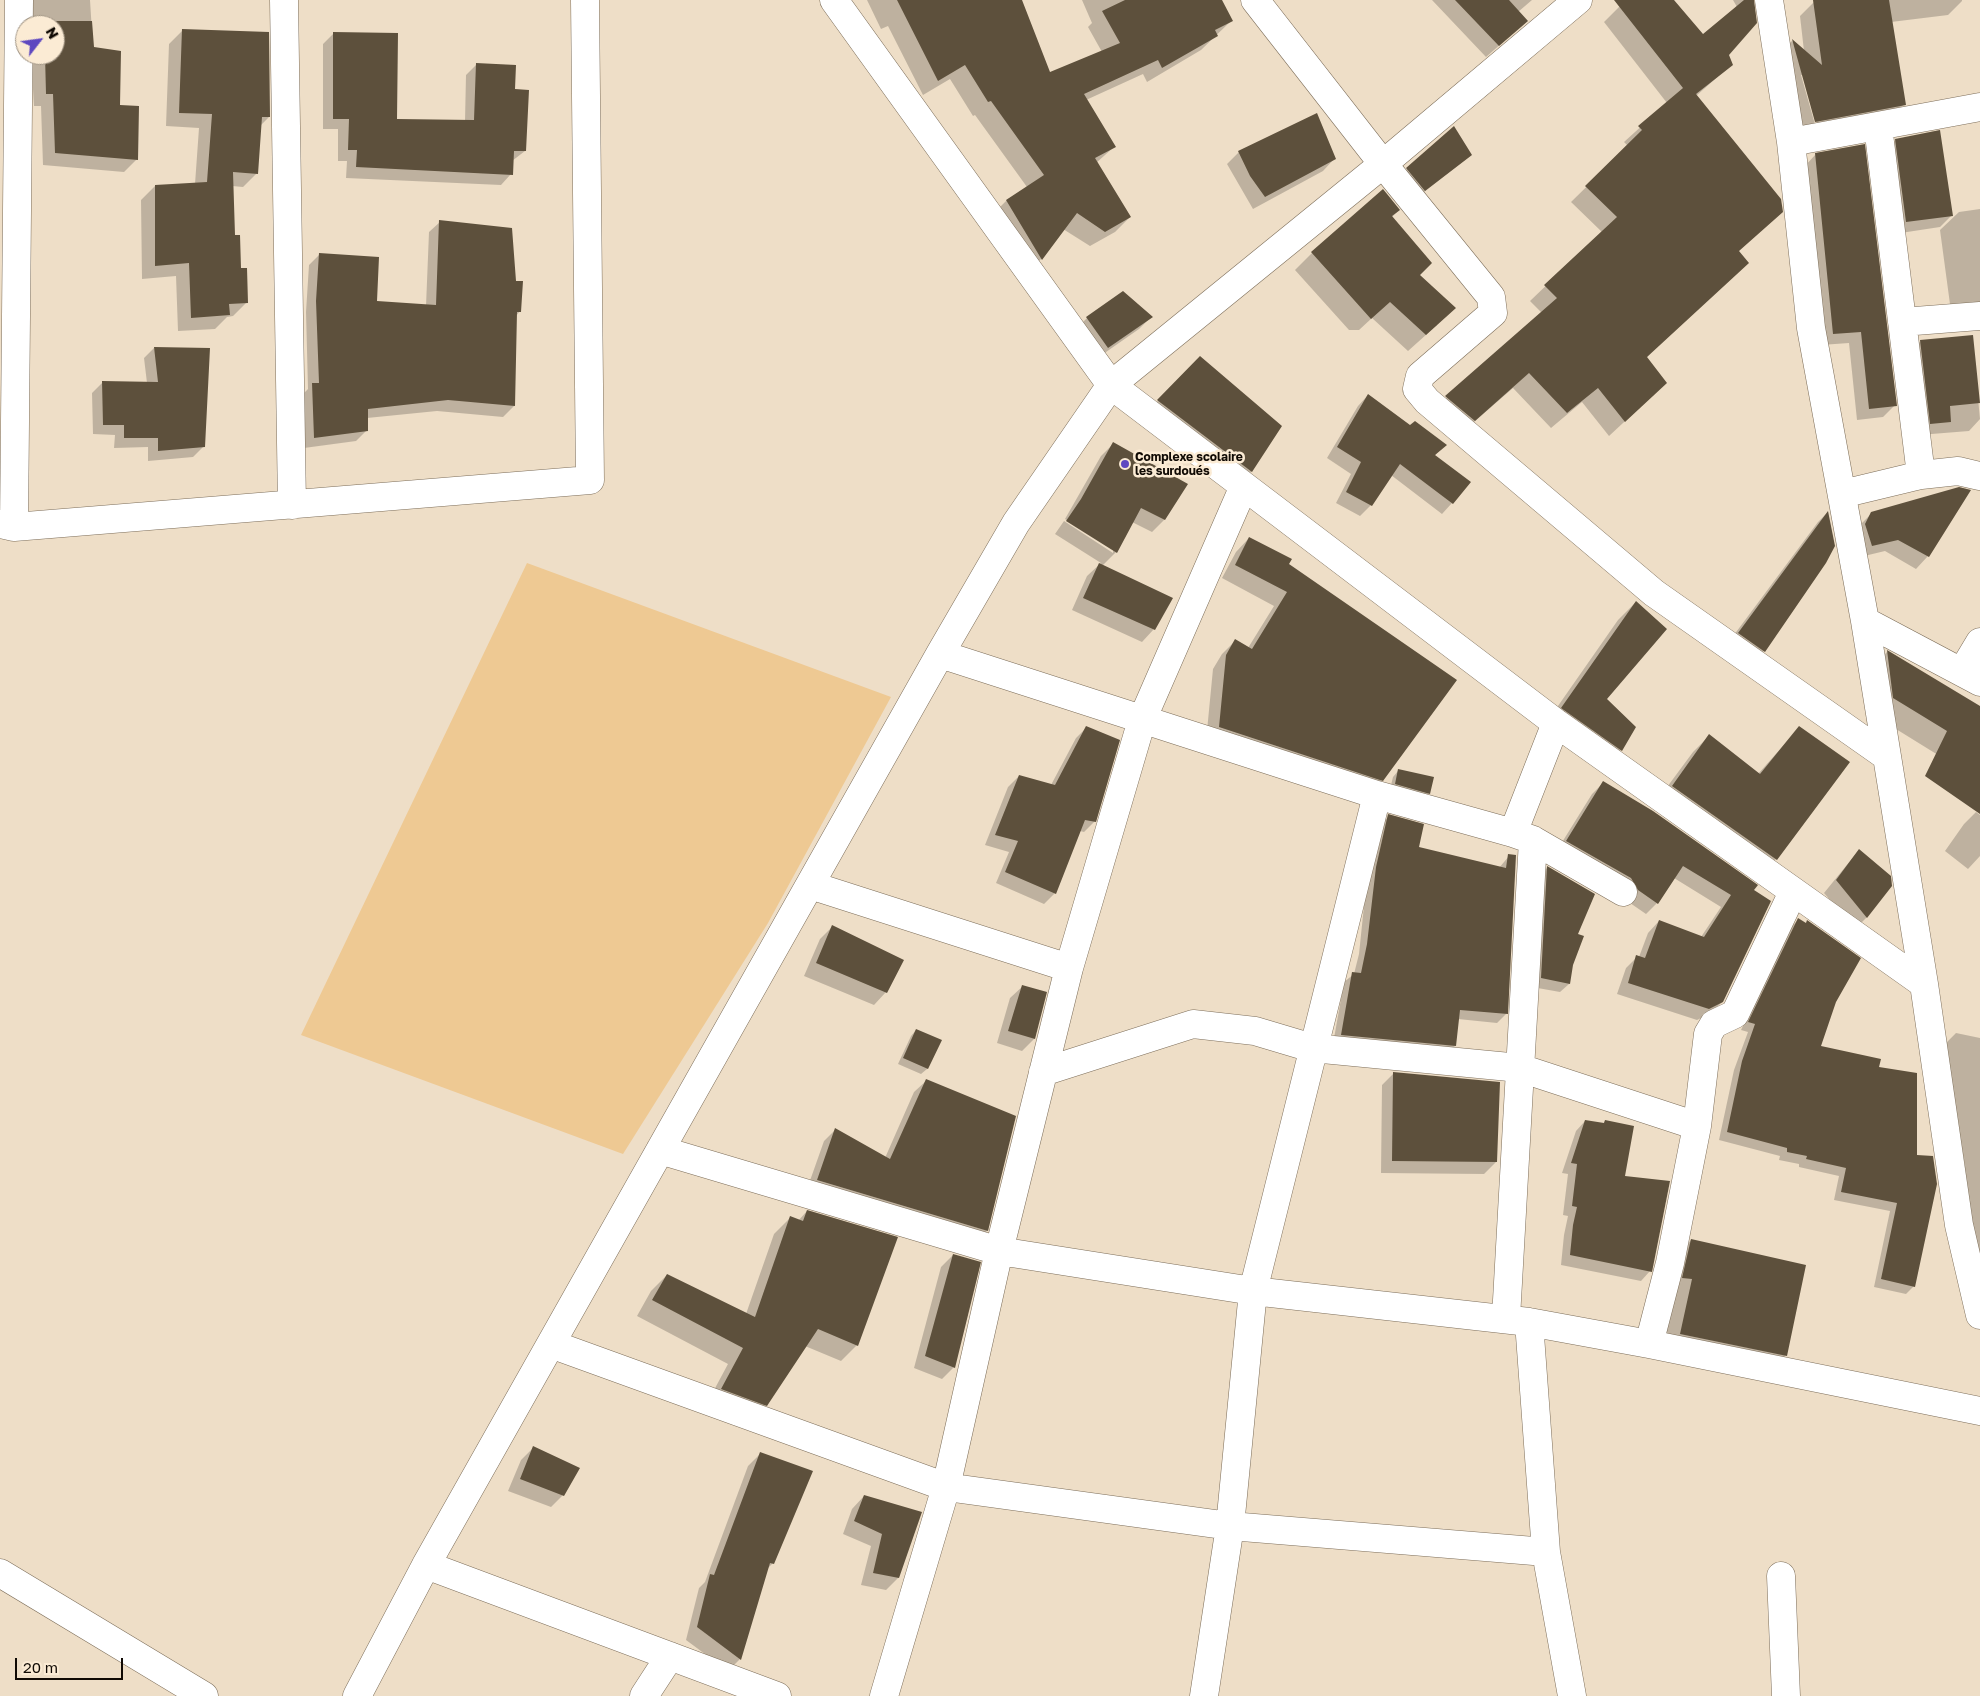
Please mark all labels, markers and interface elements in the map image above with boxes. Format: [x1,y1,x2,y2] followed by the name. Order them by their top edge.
[15,15,65,65] north arrow
[43,24,63,42] text: N
[1135,450,1243,478] place label: Complexe scolaire les surdoués
[1119,458,1131,470] marker: Complexe scolaire les surdoués
[18,1648,125,1680] scale bar
[23,1658,58,1676] text: 20 m

